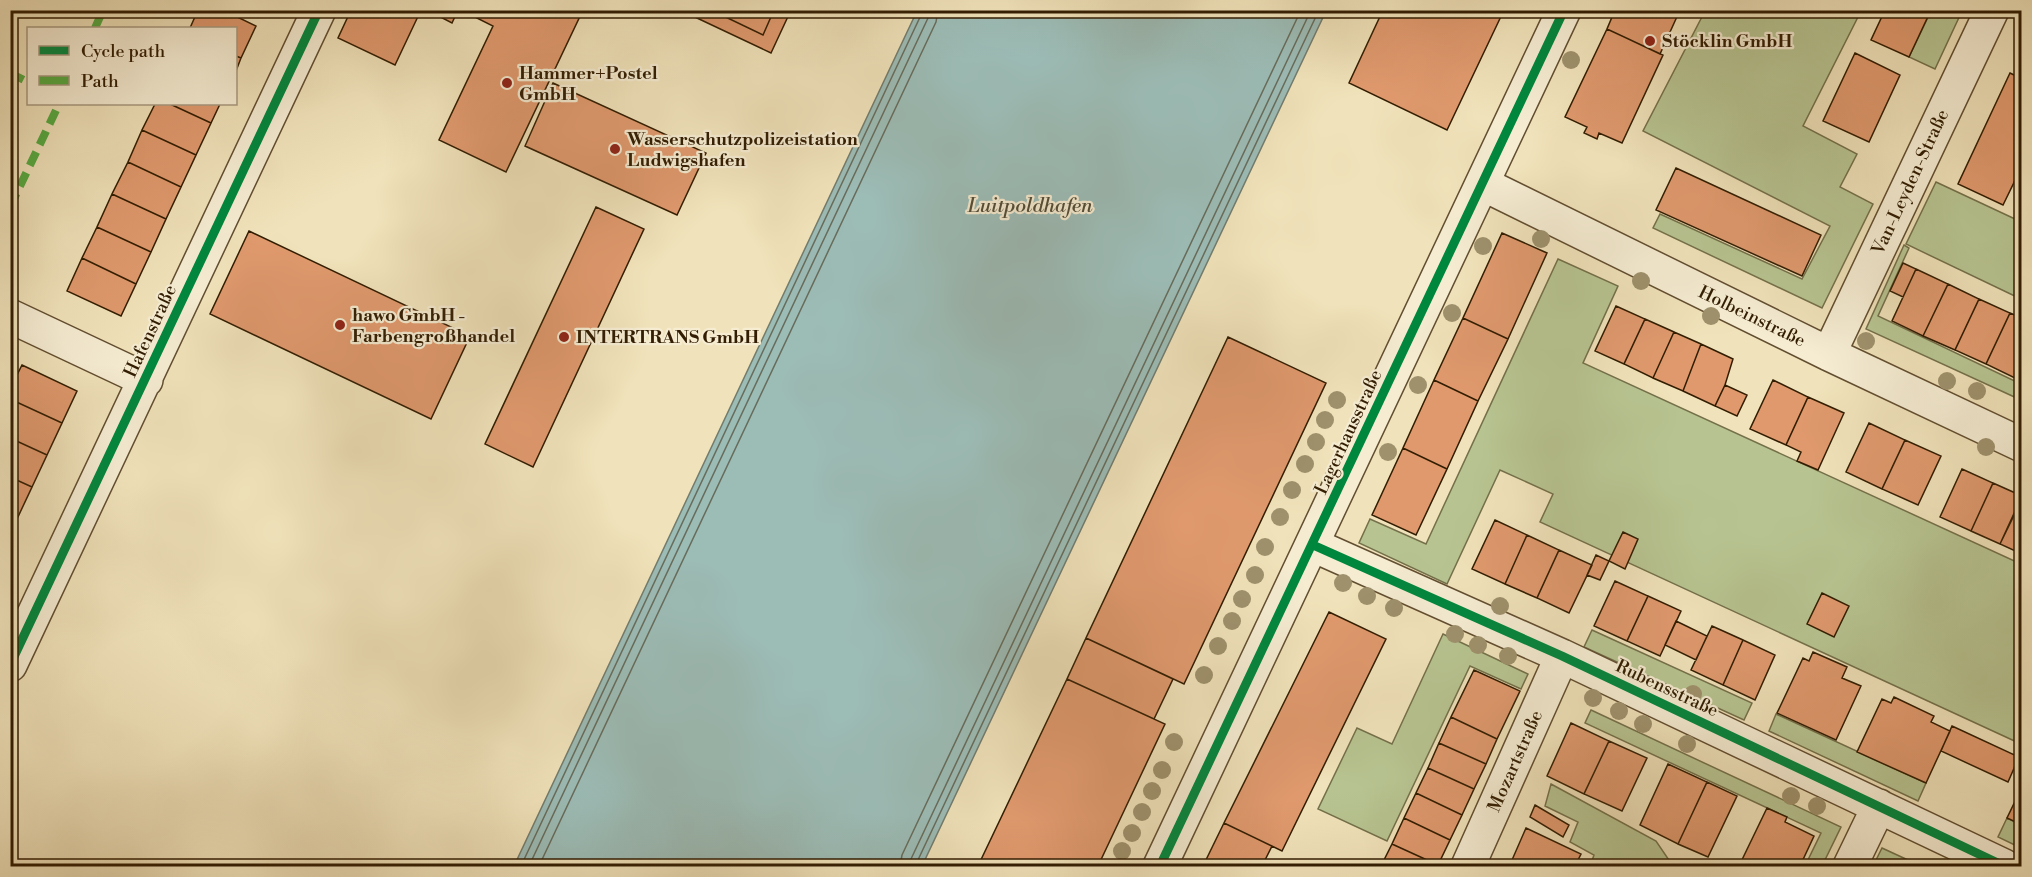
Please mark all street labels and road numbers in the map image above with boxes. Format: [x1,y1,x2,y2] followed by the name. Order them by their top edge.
[1866,106,1954,260] street label: Van-Leyden-Straße
[119,281,182,381] street label: Hafenstraße
[1694,281,1809,352] street label: Holbeinstraße
[1309,366,1387,498] street label: Lagerhausstraße
[1612,655,1722,722] street label: Rubensstraße
[1483,707,1548,816] street label: Mozartstraße

